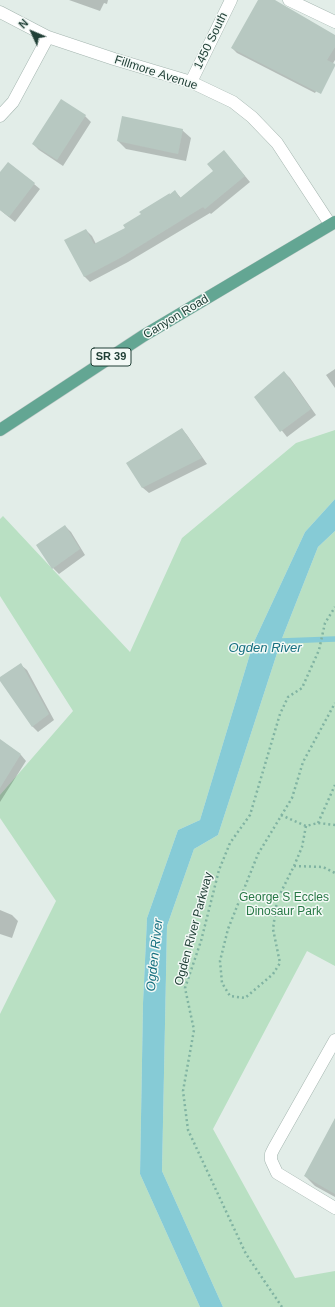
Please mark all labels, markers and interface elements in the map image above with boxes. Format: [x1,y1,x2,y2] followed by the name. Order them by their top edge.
[191,10,231,72] street label: 1450 South
[12,12,52,52] north arrow
[16,17,30,31] text: N
[113,53,199,93] street label: Fillmore Avenue
[141,292,211,342] street label: Canyon Road
[91,348,131,366] road number: SR 39
[229,640,301,656] water label: Ogden River
[172,871,216,987] street label: Ogden River Parkway
[239,891,329,919] park label: George S Eccles Dinosaur Park
[143,918,167,992] water label: Ogden River

